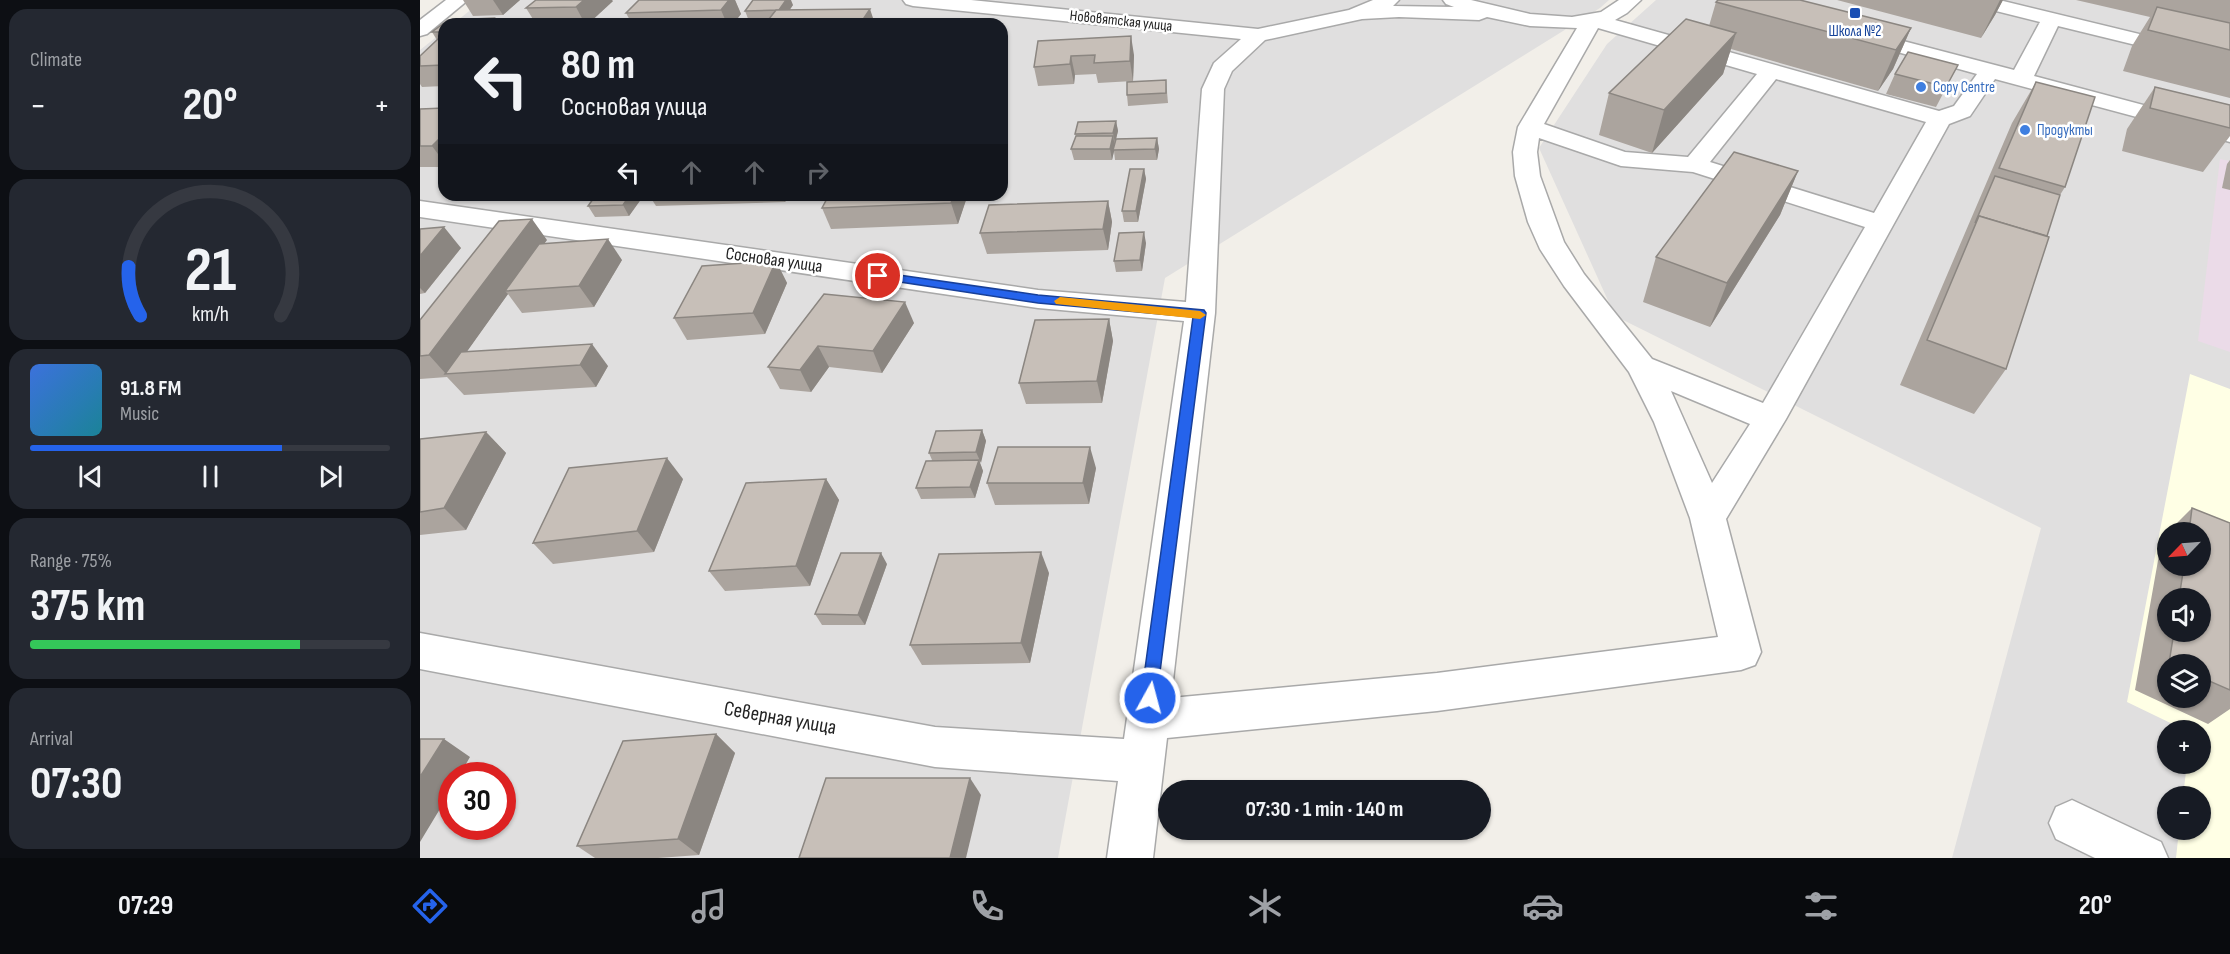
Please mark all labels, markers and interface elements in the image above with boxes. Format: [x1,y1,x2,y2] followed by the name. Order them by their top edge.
[1069,6,1173,36] street label: Нововятская улица
[1848,6,1862,20] marker: Школа №2
[1828,22,1882,41] place label: Школа №2
[561,40,635,91] text: 80 m
[462,42,540,120] icon: left
[30,48,82,72] text: Climate
[182,78,238,133] text: 20°
[1933,78,1995,97] place label: Copy Centre
[1914,80,1928,94] marker: Copy Centre
[30,86,46,126] text: −
[374,86,390,126] text: +
[561,91,707,123] text: Сосновая улица
[2037,121,2093,140] place label: Продукты
[2018,123,2032,137] marker: Продукты
[612,156,645,189] icon: left
[675,156,708,189] icon: ahead
[738,156,771,189] icon: ahead
[801,156,834,189] icon: right
[184,234,236,309] text: 21
[724,243,824,277] street label: Сосновая улица
[852,250,903,301] pin
[861,259,894,292] icon: arrive
[191,303,229,328] text: km/h
[120,375,181,402] text: 91.8 FM
[120,402,159,426] text: Music
[74,460,107,493] icon: previous
[194,460,227,493] icon: pause
[314,460,347,493] icon: next
[2157,522,2211,576] north arrow
[2157,522,2211,840] map controls
[30,549,112,573] text: Range · 75%
[30,579,145,634] text: 375 km
[2157,588,2211,642] button: sound
[2157,654,2211,708] button: layers
[1118,666,1182,730] position arrow
[722,696,838,740] street label: Северная улица
[2157,720,2211,774] button: +
[30,727,73,751] text: Arrival
[30,757,122,812] text: 07:30
[438,762,516,840] speed limit sign: 30
[2157,786,2211,840] button: −
[1246,796,1403,823] text: 07:30 · 1 min · 140 m
[409,885,451,927] icon: directions
[688,885,730,927] icon: music
[966,885,1008,927] icon: phone
[1244,885,1286,927] icon: climate
[1522,885,1564,927] icon: car
[1800,885,1842,927] icon: filters
[118,890,173,922] text: 07:29
[2079,890,2112,922] text: 20°

